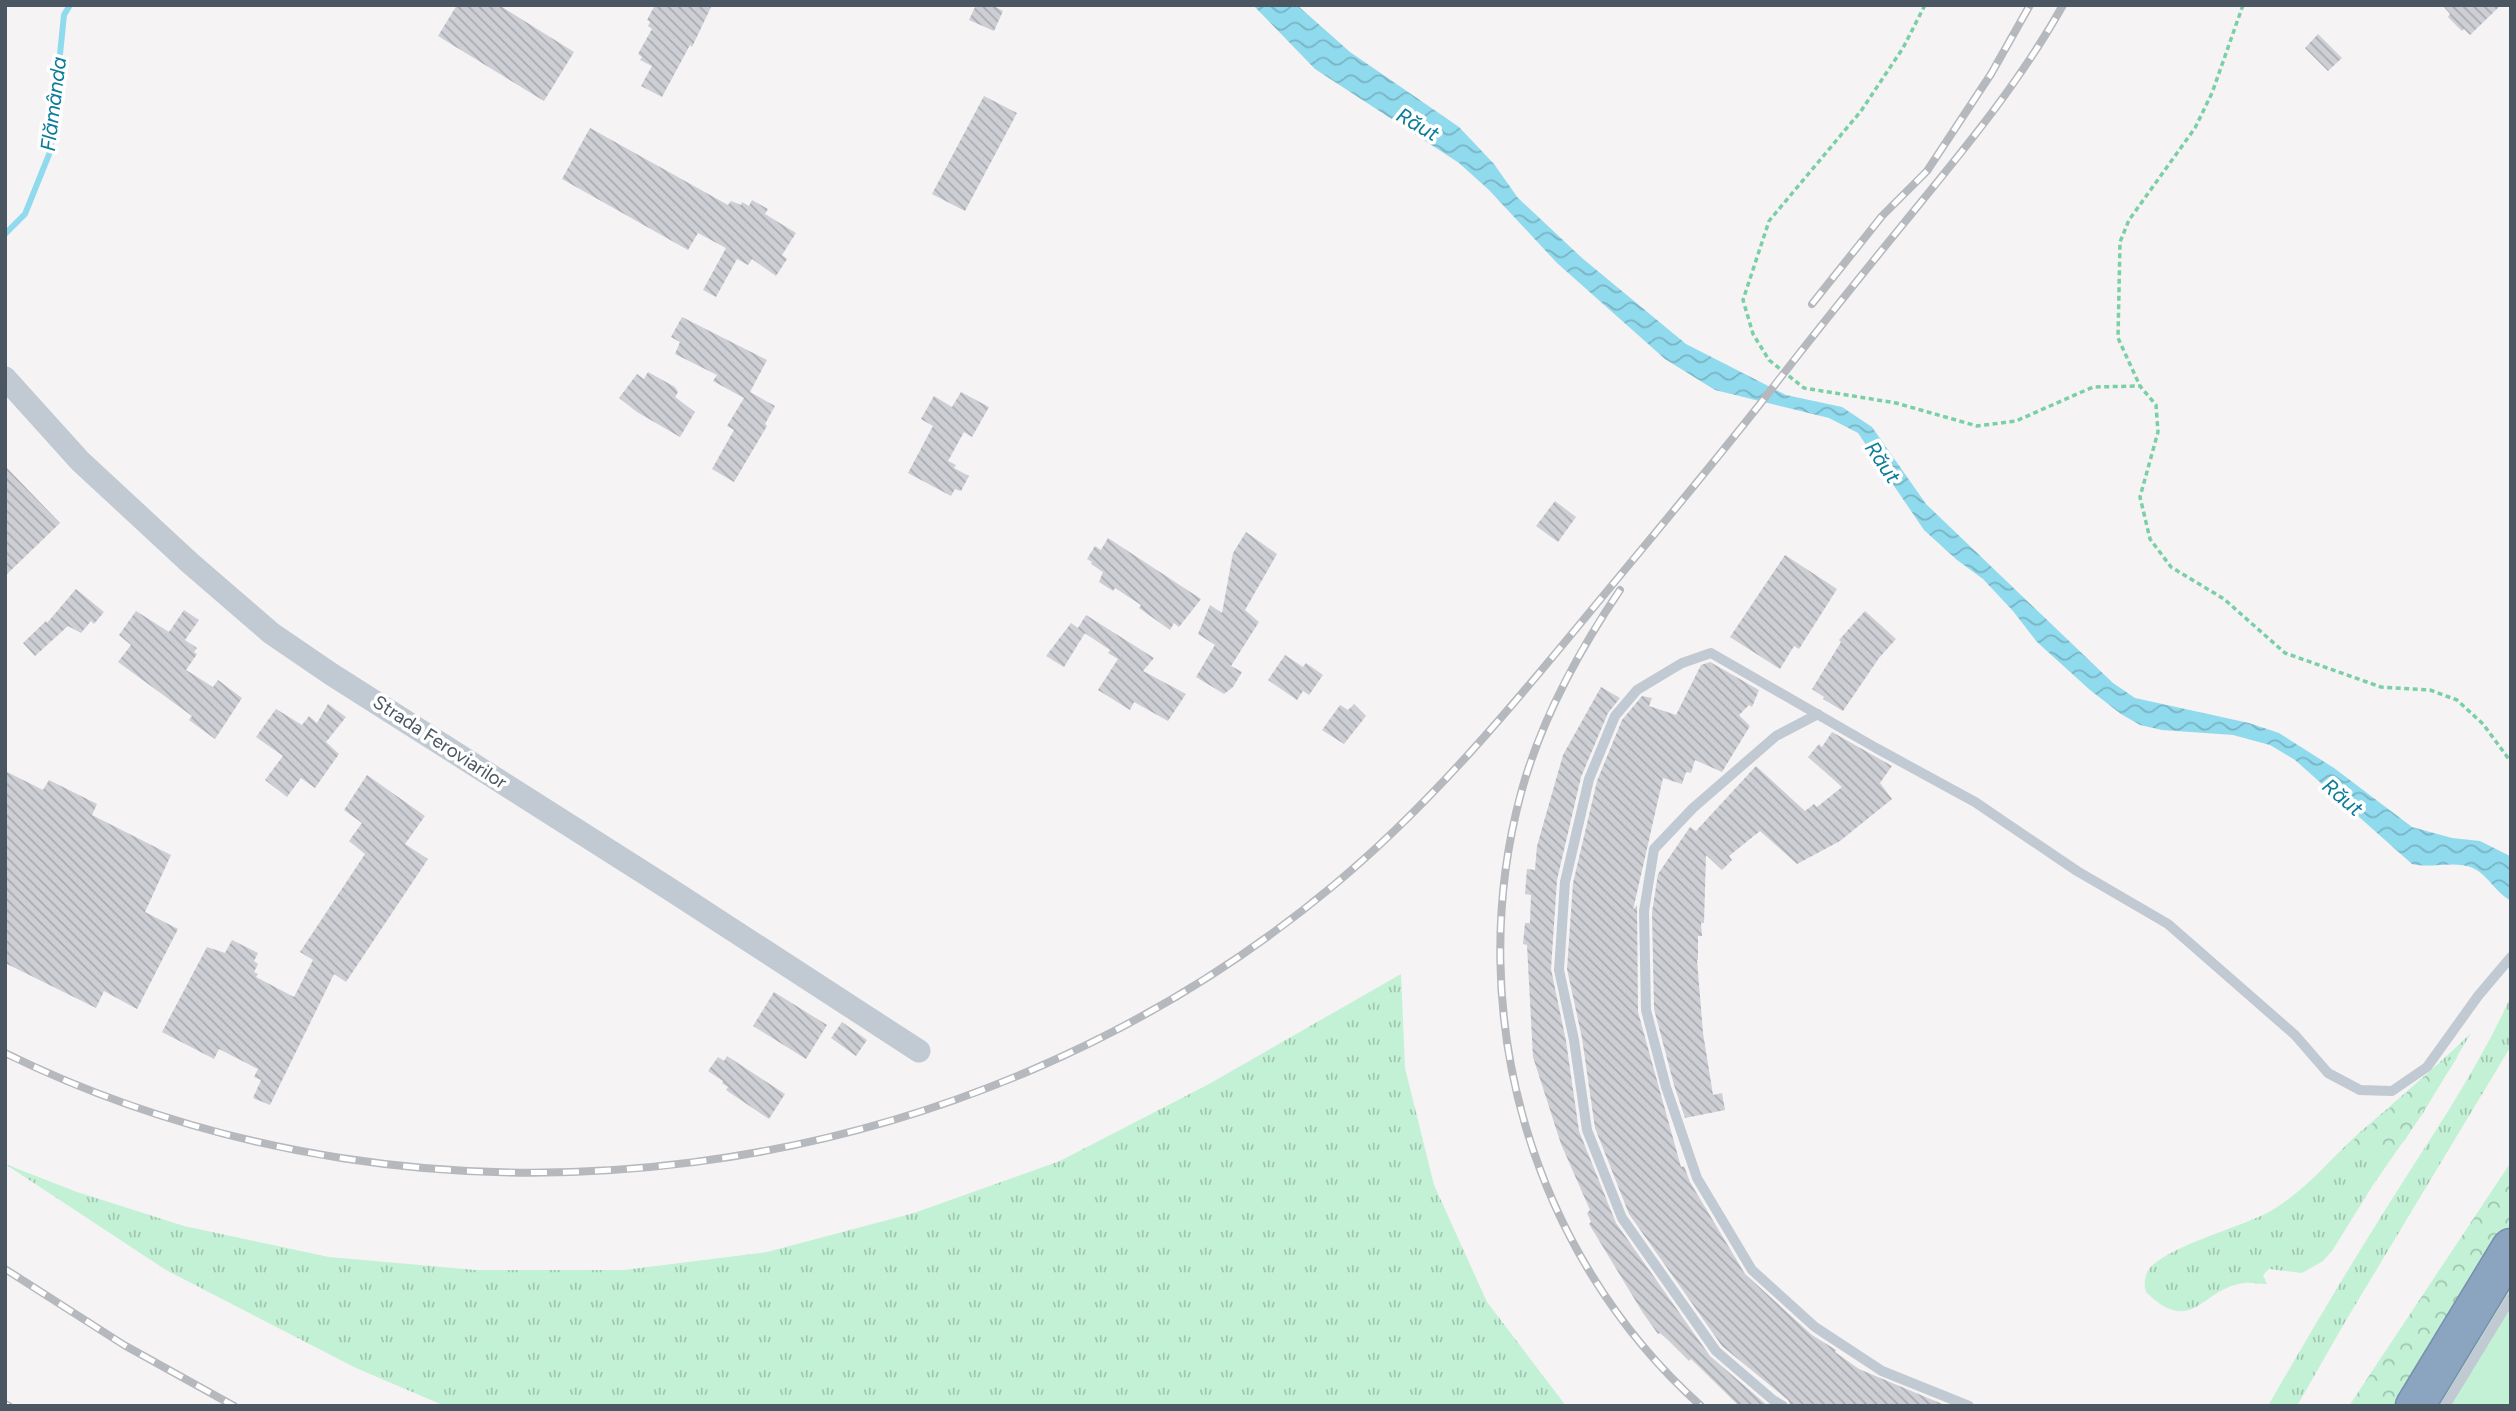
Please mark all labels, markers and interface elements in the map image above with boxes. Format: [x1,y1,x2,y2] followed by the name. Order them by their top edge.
[35,55,71,153] water label: Flămânda
[1392,102,1445,147] water label: Răut
[1860,436,1907,488] water label: Răut
[369,690,512,794] street label: Strada Feroviarilor
[2318,773,2369,822] water label: Răut

